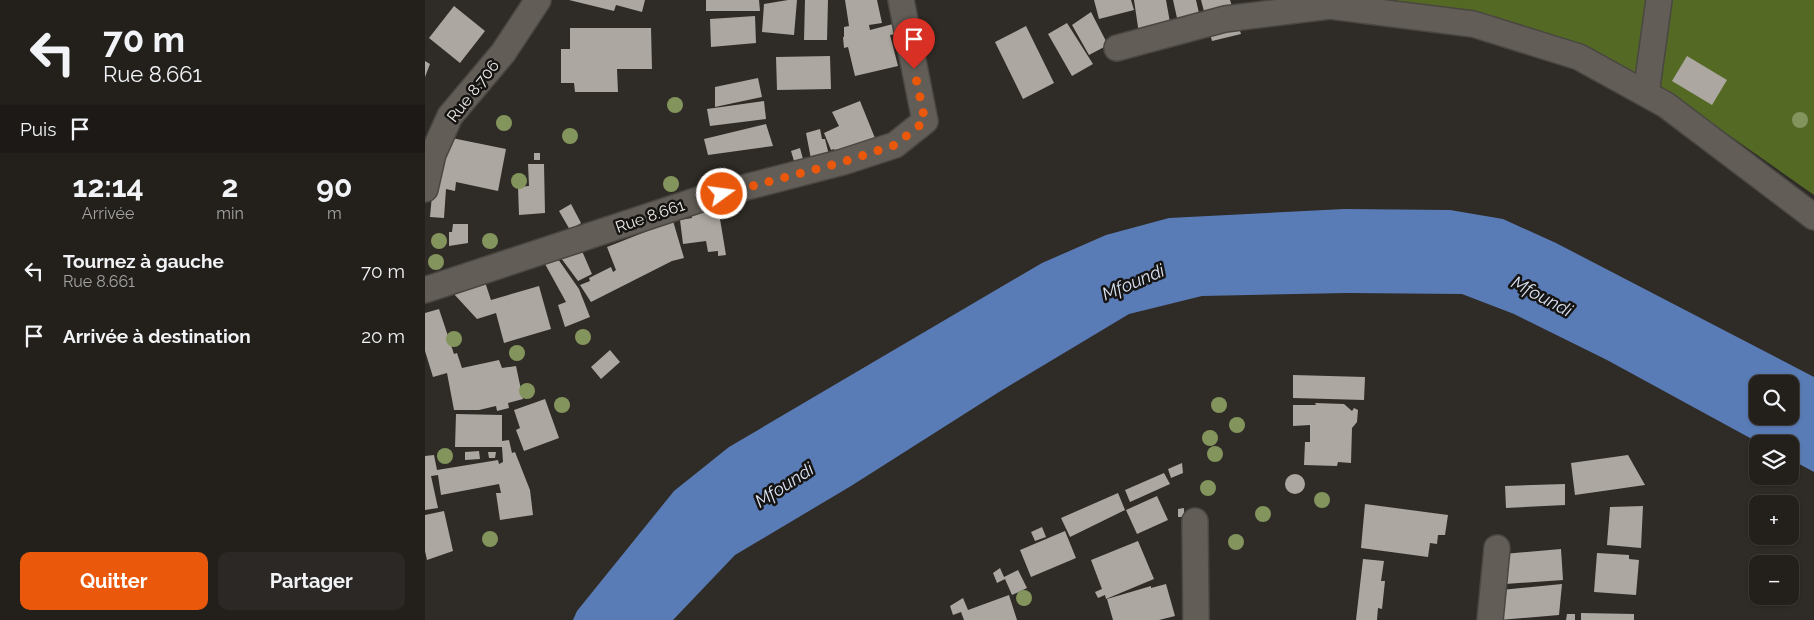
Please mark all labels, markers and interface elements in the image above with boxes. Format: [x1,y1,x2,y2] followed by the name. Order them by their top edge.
[893,18,935,69] pin
[103,19,185,60] text: 70 m
[20,20,85,85] icon: left
[900,25,928,53] icon: arrive
[443,56,503,126] street label: Rue 8.706
[103,61,202,87] text: Rue 8.661
[66,115,94,143] icon: arrive
[20,118,56,140] text: Puis
[695,167,747,219] position arrow
[73,169,144,204] text: 12:14
[222,169,238,204] text: 2
[316,169,352,204] text: 90
[613,195,687,237] street label: Rue 8.661
[82,204,134,223] text: Arrivée
[216,204,244,223] text: min
[327,204,342,223] text: m
[63,250,224,272] text: Tournez à gauche
[20,257,48,285] icon: left
[1099,259,1168,305] water label: Mfoundi
[361,260,405,282] text: 70 m
[1508,271,1577,321] water label: Mfoundi
[63,272,135,291] text: Rue 8.661
[20,322,48,350] icon: arrive
[63,325,251,347] text: Arrivée à destination
[361,325,405,347] text: 20 m
[1749,375,1799,605] map controls
[1749,375,1799,425] button: search
[1749,435,1799,485] button: layers
[751,458,818,512] water label: Mfoundi
[1749,495,1799,545] button: +
[20,552,208,610] button: Quitter
[218,552,405,610] button: Partager
[1749,555,1799,605] button: −

